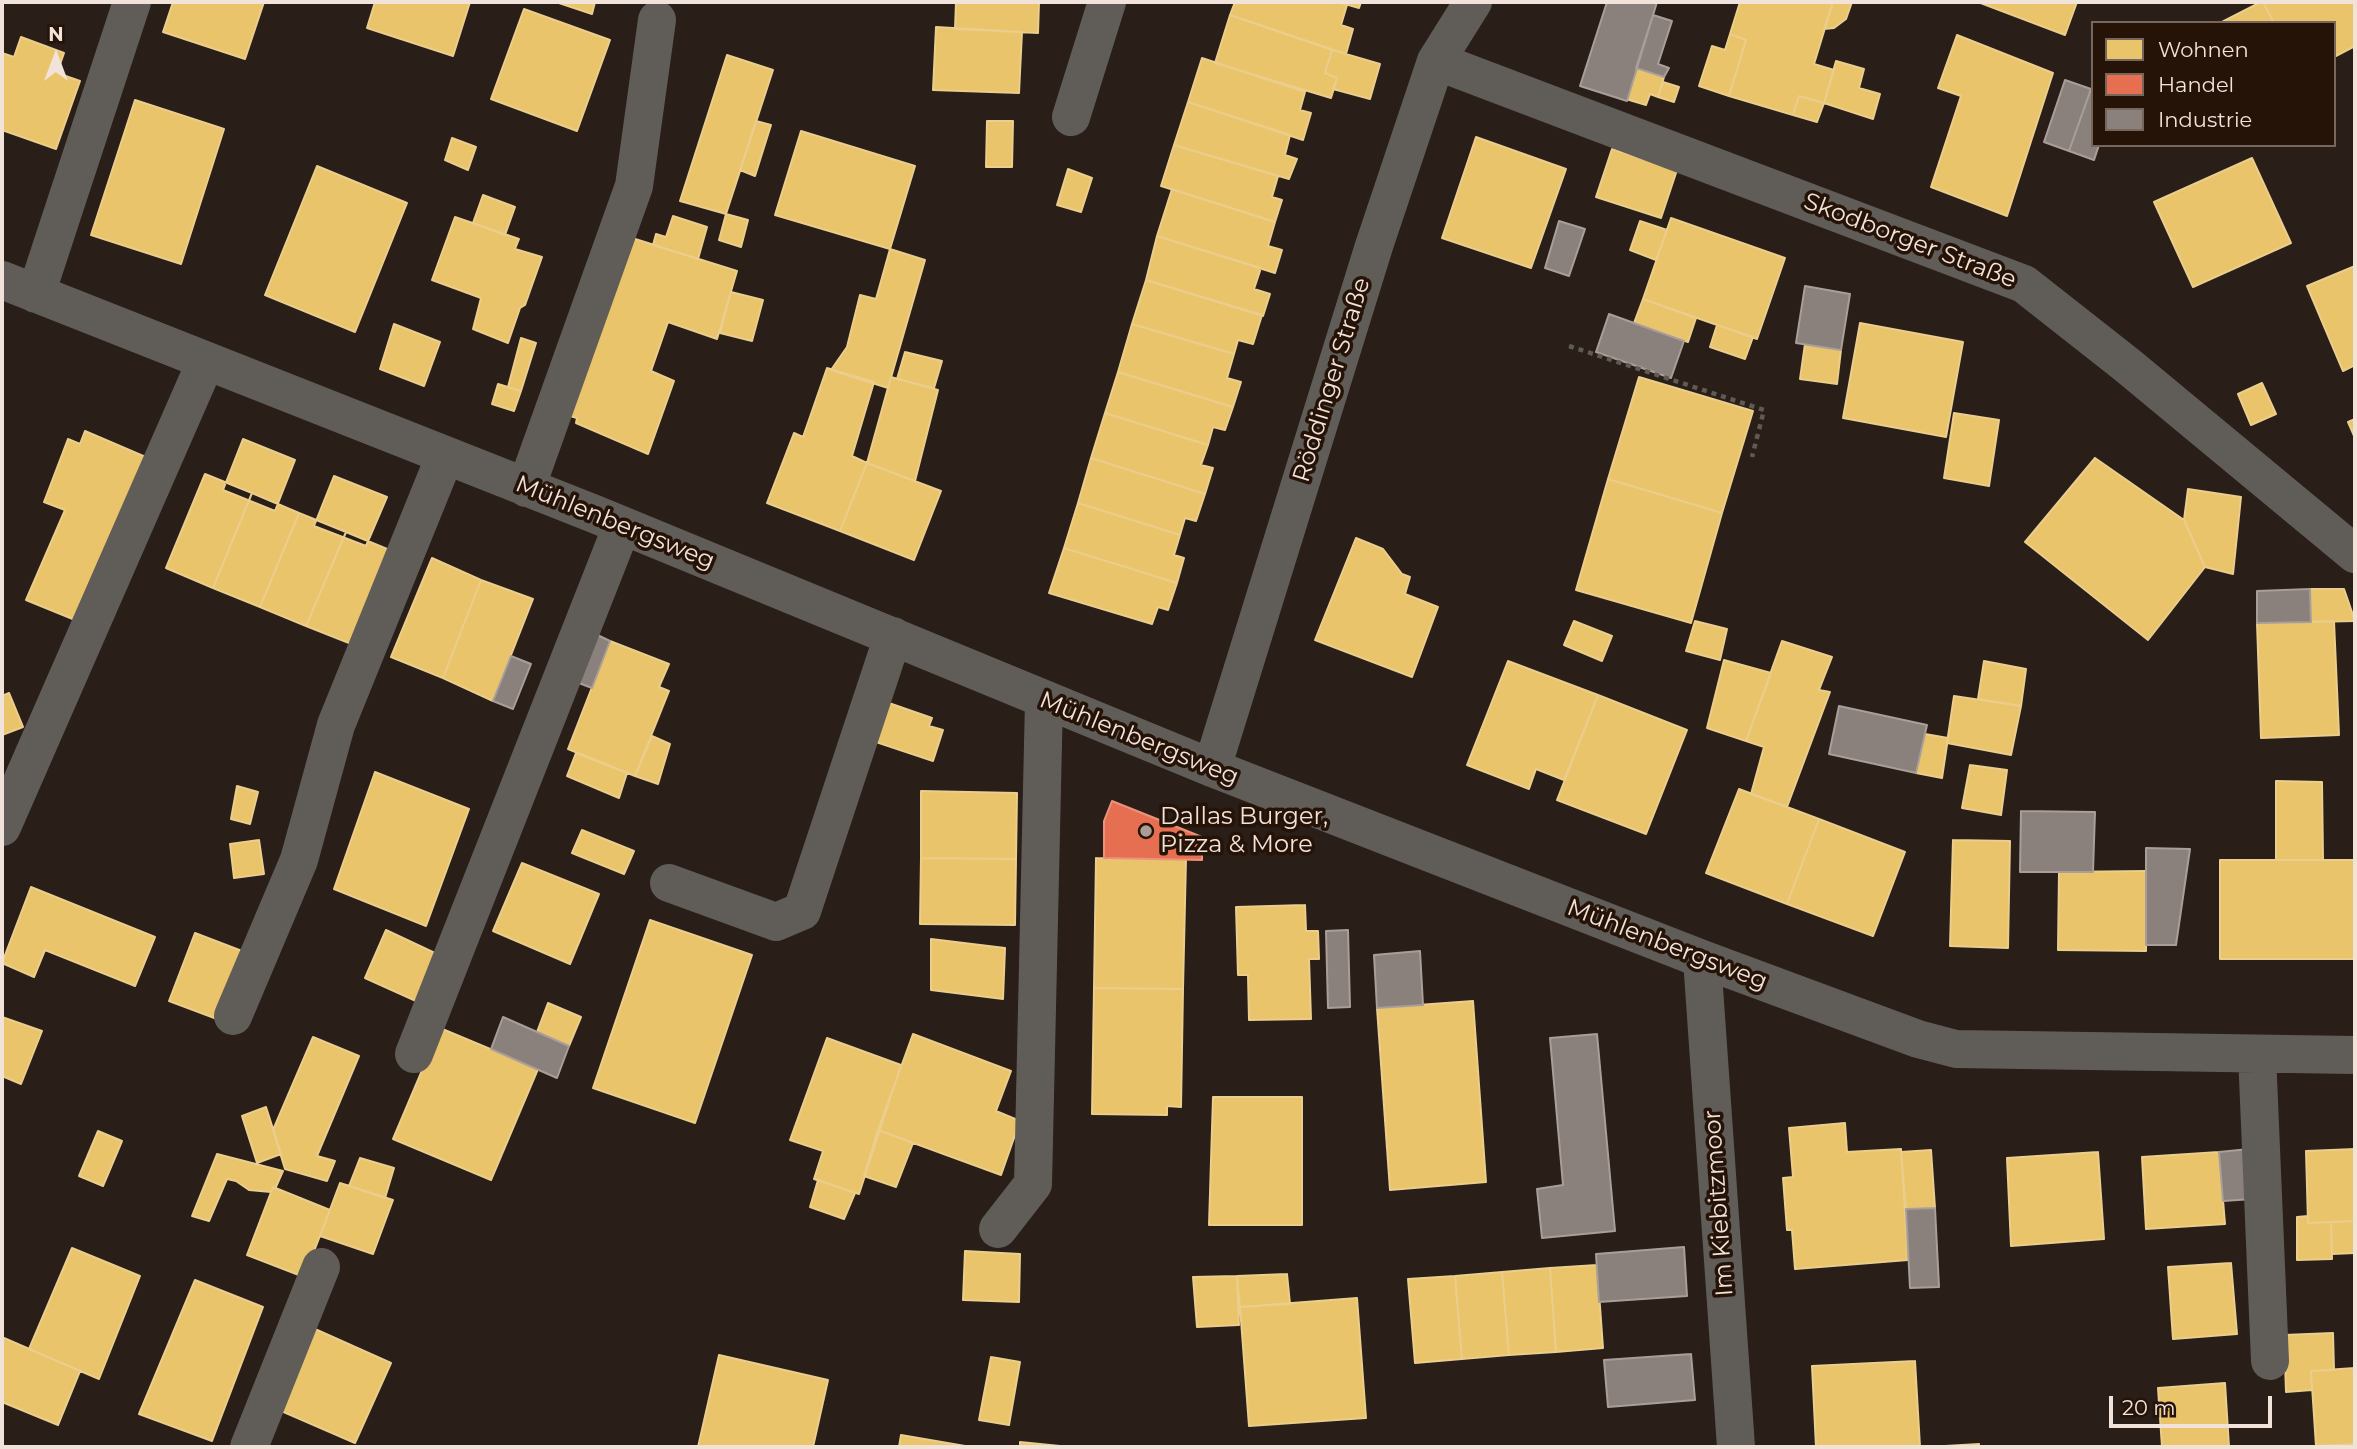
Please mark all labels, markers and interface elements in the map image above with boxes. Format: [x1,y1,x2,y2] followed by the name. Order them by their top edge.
[21,21,91,91] north arrow
[2091,21,2336,147] legend
[48,23,64,46] text: N
[2158,37,2249,62] text: Wohnen
[2158,72,2234,97] text: Handel
[2158,107,2252,132] text: Industrie
[1800,187,2020,295] street label: Skodborger Straße
[1287,274,1377,486] street label: Röddinger Straße
[511,470,719,576] street label: Mühlenbergsweg
[1035,686,1243,792] street label: Mühlenbergsweg
[1160,803,1328,859] place label: Dallas Burger, Pizza & More
[1138,823,1154,839] marker: Dallas Burger, Pizza & More
[1563,894,1771,996] street label: Mühlenbergsweg
[1698,1109,1740,1297] street label: Im Kiebitzmoor
[2112,1382,2275,1426] scale bar
[2122,1395,2176,1420] text: 20 m

